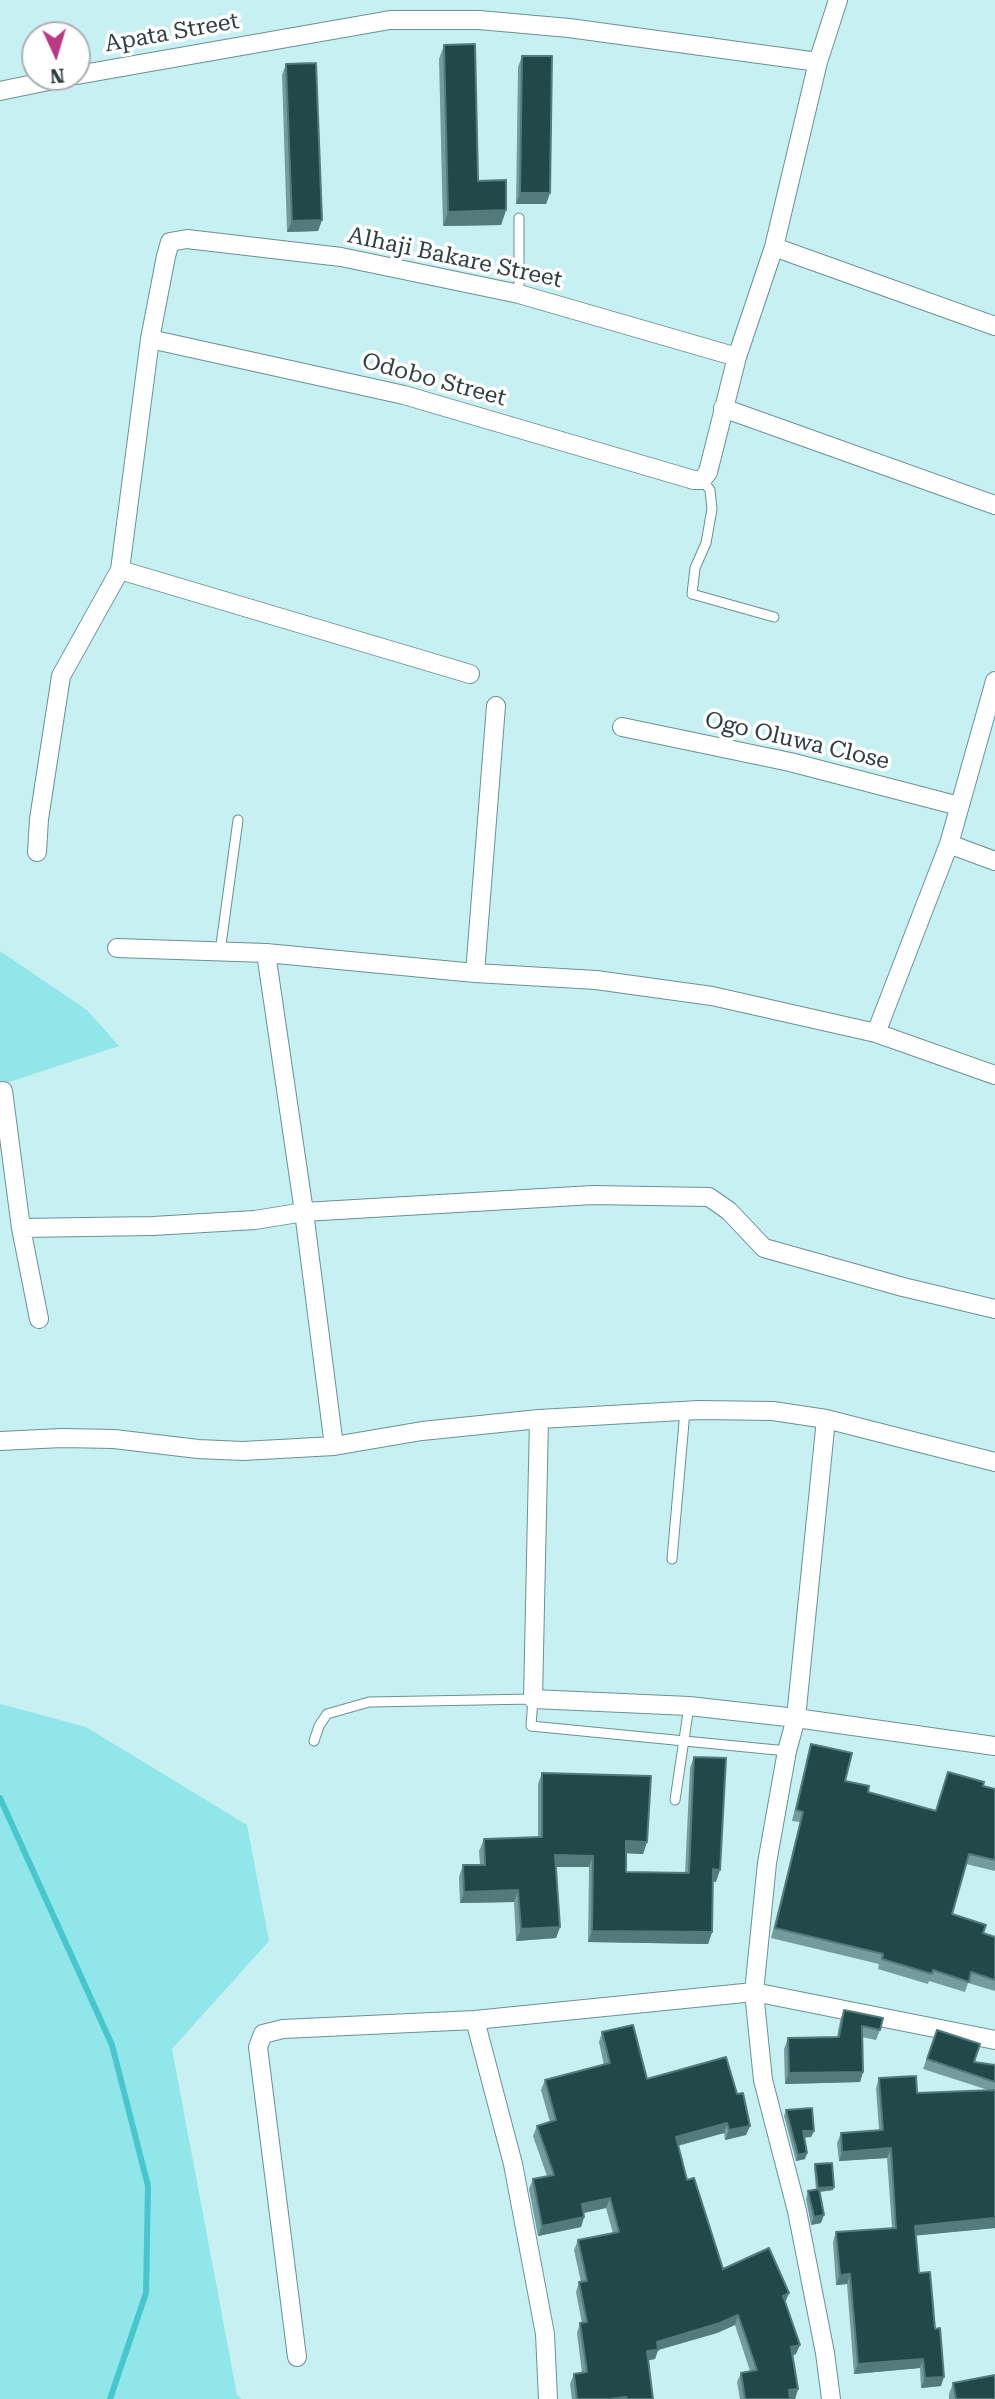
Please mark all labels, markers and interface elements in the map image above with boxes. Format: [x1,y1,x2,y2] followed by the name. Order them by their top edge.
[103,8,241,58] street label: Apata Street
[21,21,91,91] north arrow
[49,63,65,87] text: N
[345,222,565,294] street label: Alhaji Bakare Street
[359,348,509,412] street label: Odobo Street
[702,706,892,776] street label: Ogo Oluwa Close

